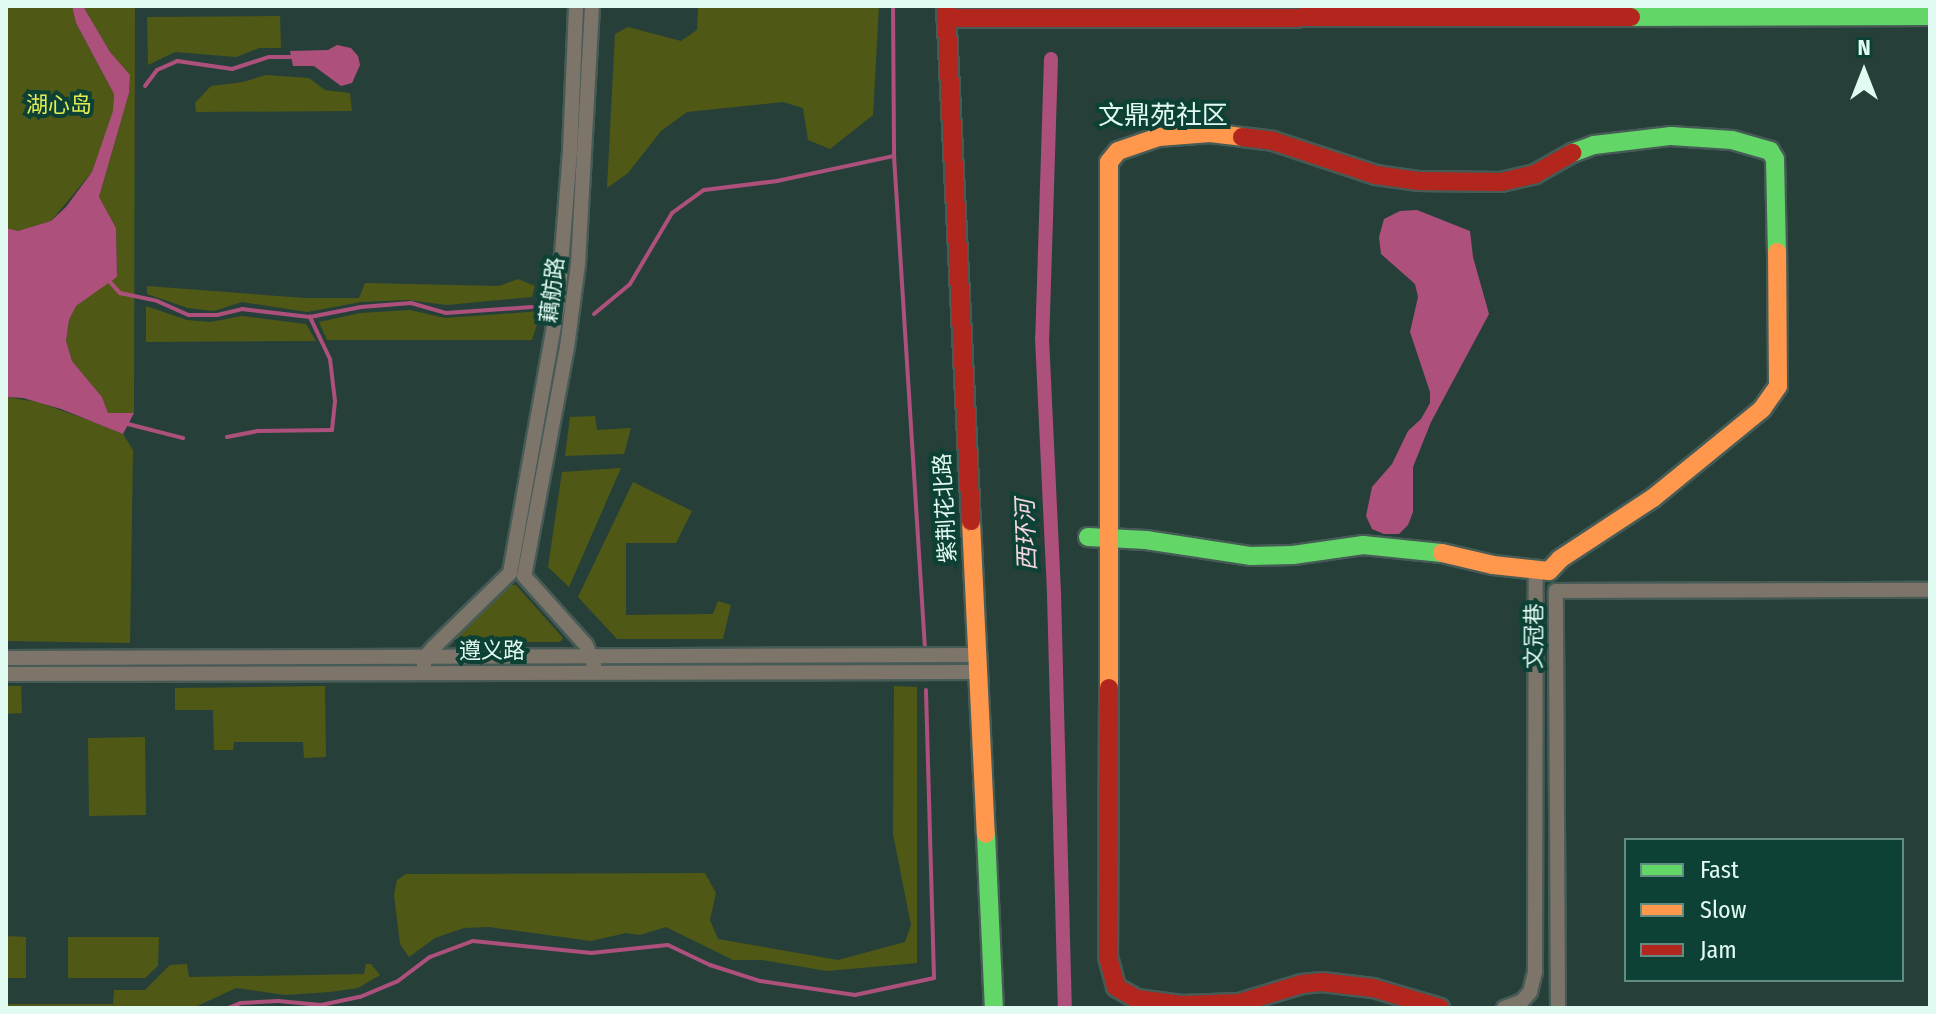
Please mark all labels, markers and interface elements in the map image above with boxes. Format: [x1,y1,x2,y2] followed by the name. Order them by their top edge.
[1824,32,1904,112] north arrow
[1857,34,1871,61] text: N
[26,92,92,118] park label: 湖心岛
[1098,100,1228,132] district label: 文鼎苑社区
[535,256,569,324] street label: 藕舫路
[929,452,961,564] street label: 紫荆花北路
[1011,499,1043,571] water label: 西环河
[1521,603,1547,669] street label: 文冠巷
[459,638,525,664] street label: 遵义路
[1624,838,1904,982] legend
[1700,856,1739,884] text: Fast
[1700,896,1746,924] text: Slow
[1700,936,1737,964] text: Jam

